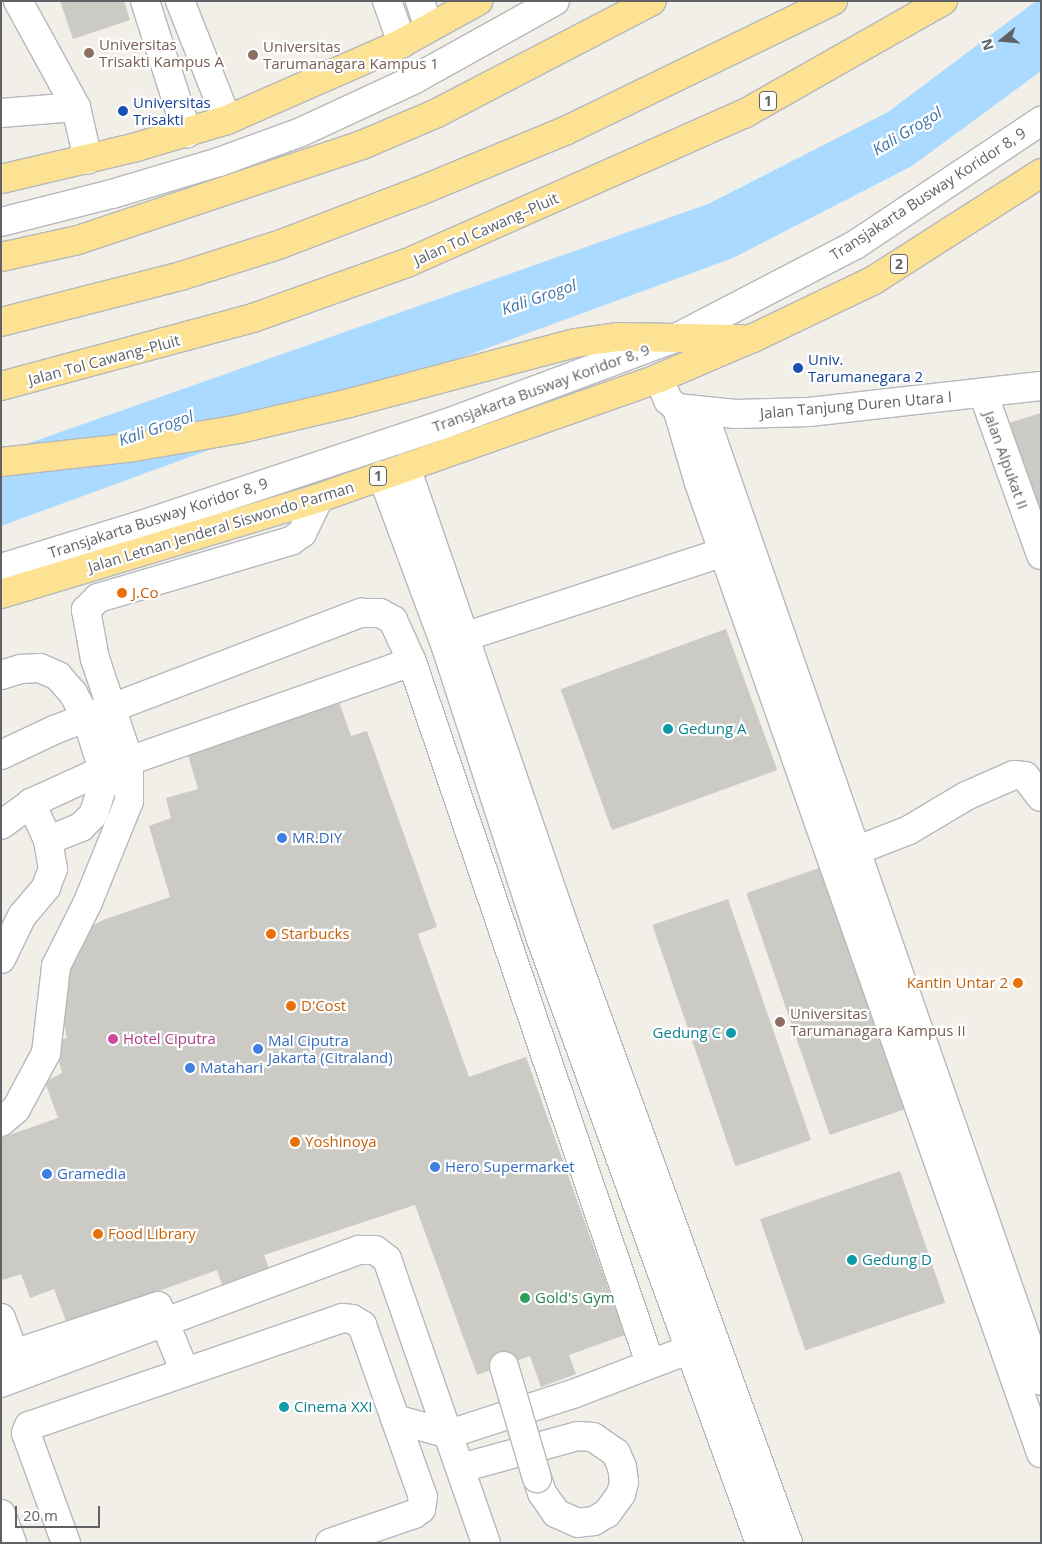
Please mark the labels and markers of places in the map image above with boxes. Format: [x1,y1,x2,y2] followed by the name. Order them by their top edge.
[99,35,224,70] place label: Universitas Trisakti Kampus A
[263,37,439,72] place label: Universitas Tarumanagara Kampus 1
[83,47,95,59] marker: Universitas Trisakti Kampus A
[247,49,259,61] marker: Universitas Tarumanagara Kampus 1
[133,93,211,128] place label: Universitas Trisakti
[117,105,129,117] marker: Universitas Trisakti
[808,350,923,385] place label: Univ. Tarumanegara 2
[792,362,804,374] marker: Univ. Tarumanegara 2
[132,584,158,602] place label: J.Co
[116,587,128,599] marker: J.Co
[678,720,746,738] place label: Gedung A
[662,723,674,735] marker: Gedung A
[292,829,342,847] place label: MR.DIY
[276,832,288,844] marker: MR.DIY
[281,925,350,943] place label: Starbucks
[265,928,277,940] marker: Starbucks
[907,974,1008,992] place label: Kantin Untar 2
[1012,977,1024,989] marker: Kantin Untar 2
[301,997,346,1015] place label: D'Cost
[285,1000,297,1012] marker: D'Cost
[790,1004,966,1039] place label: Universitas Tarumanagara Kampus II
[774,1016,786,1028] marker: Universitas Tarumanagara Kampus II
[653,1024,721,1042] place label: Gedung C
[725,1027,737,1039] marker: Gedung C
[123,1030,216,1048] place label: Hotel Ciputra
[268,1031,393,1066] place label: Mal Ciputra Jakarta (Citraland)
[107,1033,119,1045] marker: Hotel Ciputra
[252,1043,264,1055] marker: Mal Ciputra Jakarta (Citraland)
[200,1059,263,1077] place label: Matahari
[184,1062,196,1074] marker: Matahari
[305,1133,377,1151] place label: Yoshinoya
[289,1136,301,1148] marker: Yoshinoya
[445,1158,575,1176] place label: Hero Supermarket
[429,1161,441,1173] marker: Hero Supermarket
[57,1165,126,1183] place label: Gramedia
[41,1168,53,1180] marker: Gramedia
[108,1225,196,1243] place label: Food Library
[92,1228,104,1240] marker: Food Library
[862,1251,932,1269] place label: Gedung D
[846,1254,858,1266] marker: Gedung D
[535,1289,615,1307] place label: Gold's Gym
[519,1292,531,1304] marker: Gold's Gym
[294,1398,372,1416] place label: Cinema XXI
[278,1401,290,1413] marker: Cinema XXI

